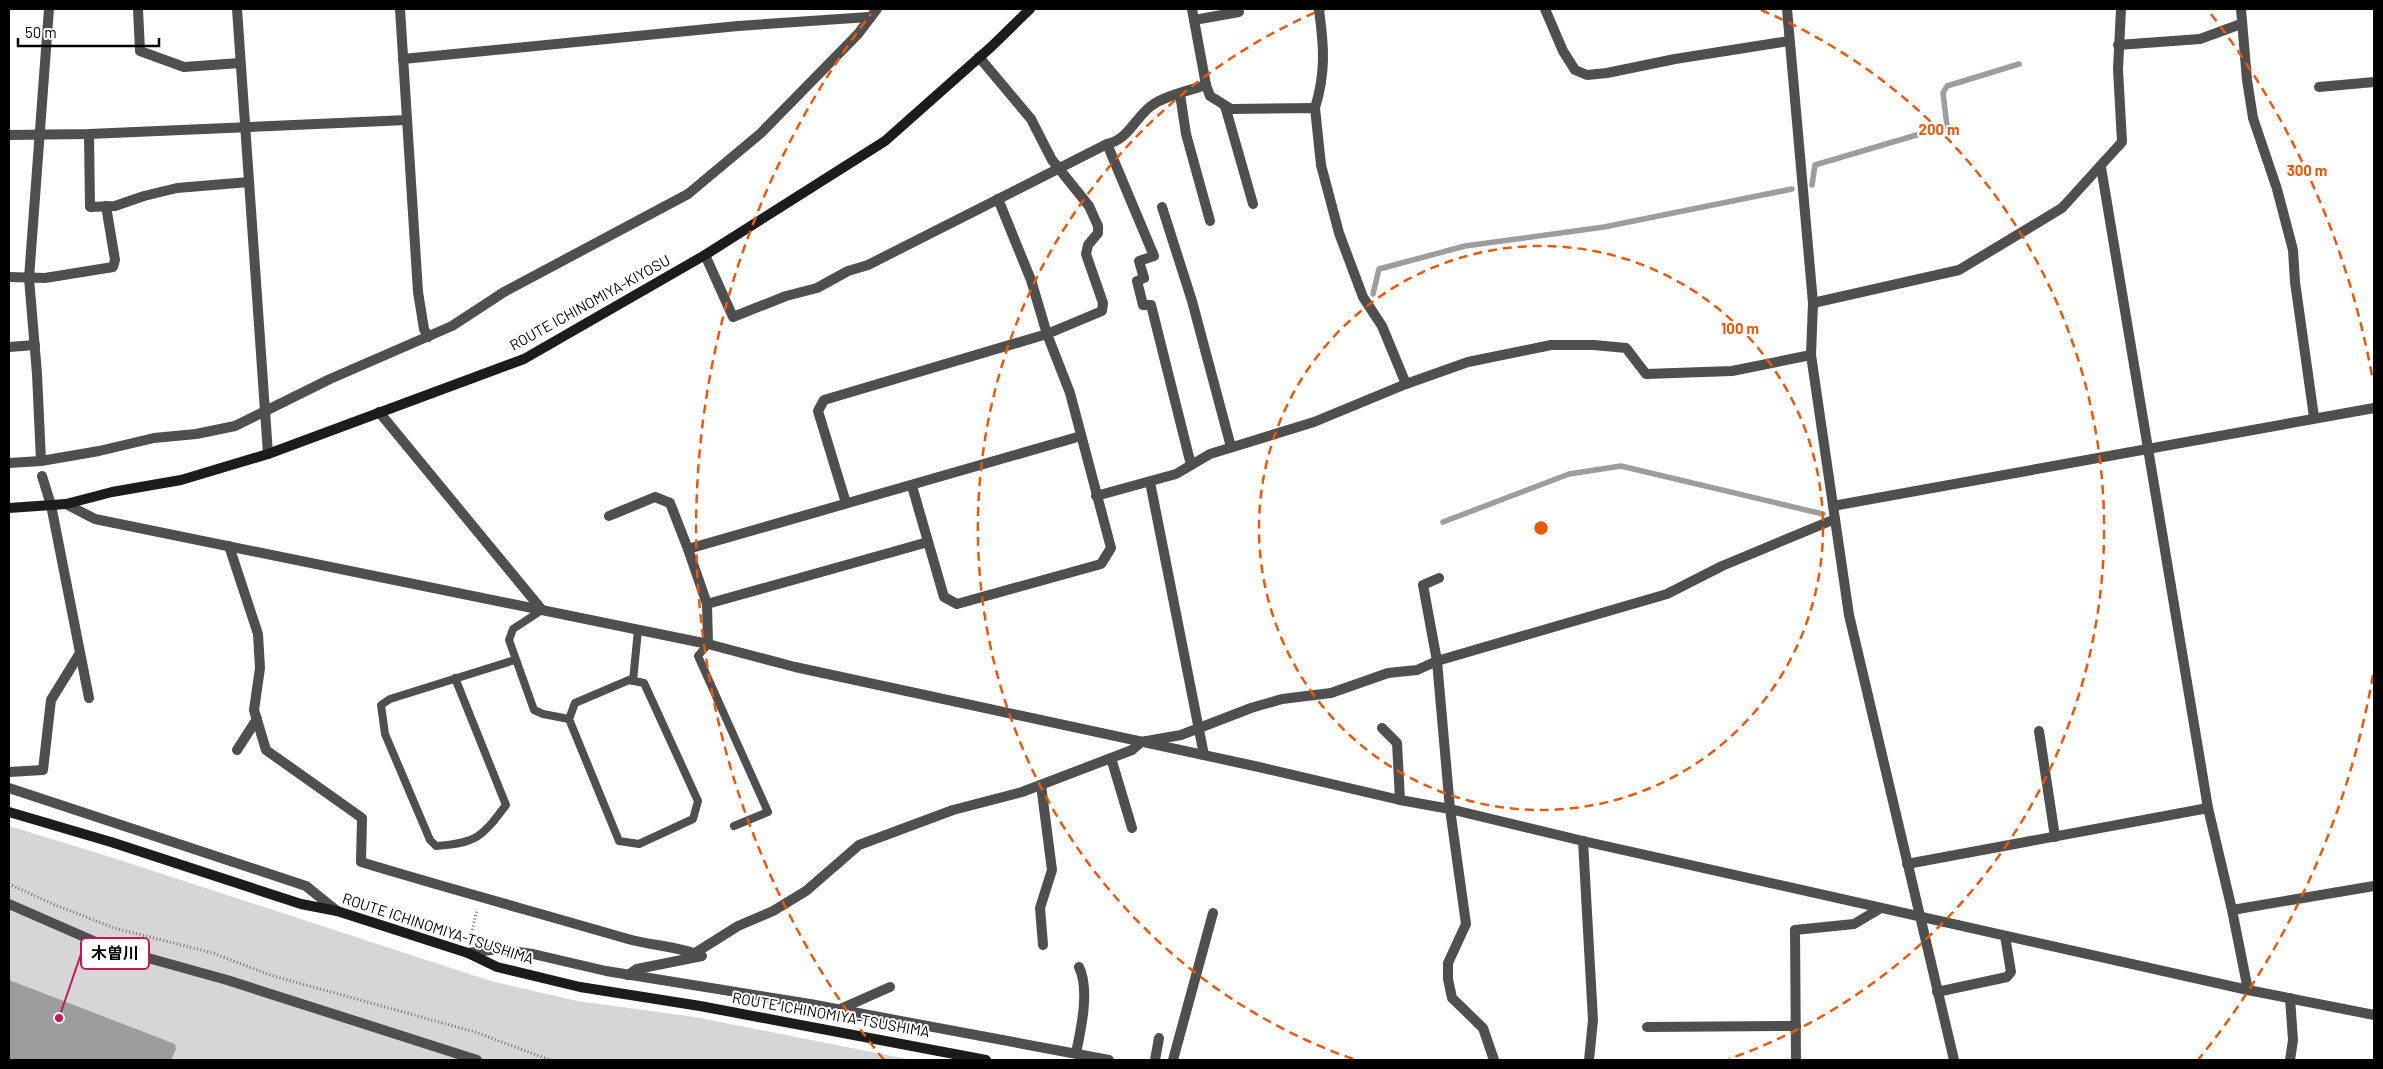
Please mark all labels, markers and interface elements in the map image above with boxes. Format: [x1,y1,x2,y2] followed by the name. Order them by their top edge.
[18,15,159,47] scale bar
[25,23,57,41] text: 50 m
[1918,120,1960,138] text: 200 m
[2287,161,2327,179] text: 300 m
[506,250,673,354] street label: ROUTE ICHINOMIYA-KIYOSU
[1721,319,1759,337] text: 100 m
[1532,519,1550,537] centre of rings
[340,889,536,968] street label: ROUTE ICHINOMIYA-TSUSHIMA
[81,938,149,969] callout: 木曽川
[91,943,139,962] text: 木曽川
[731,988,931,1040] street label: ROUTE ICHINOMIYA-TSUSHIMA

